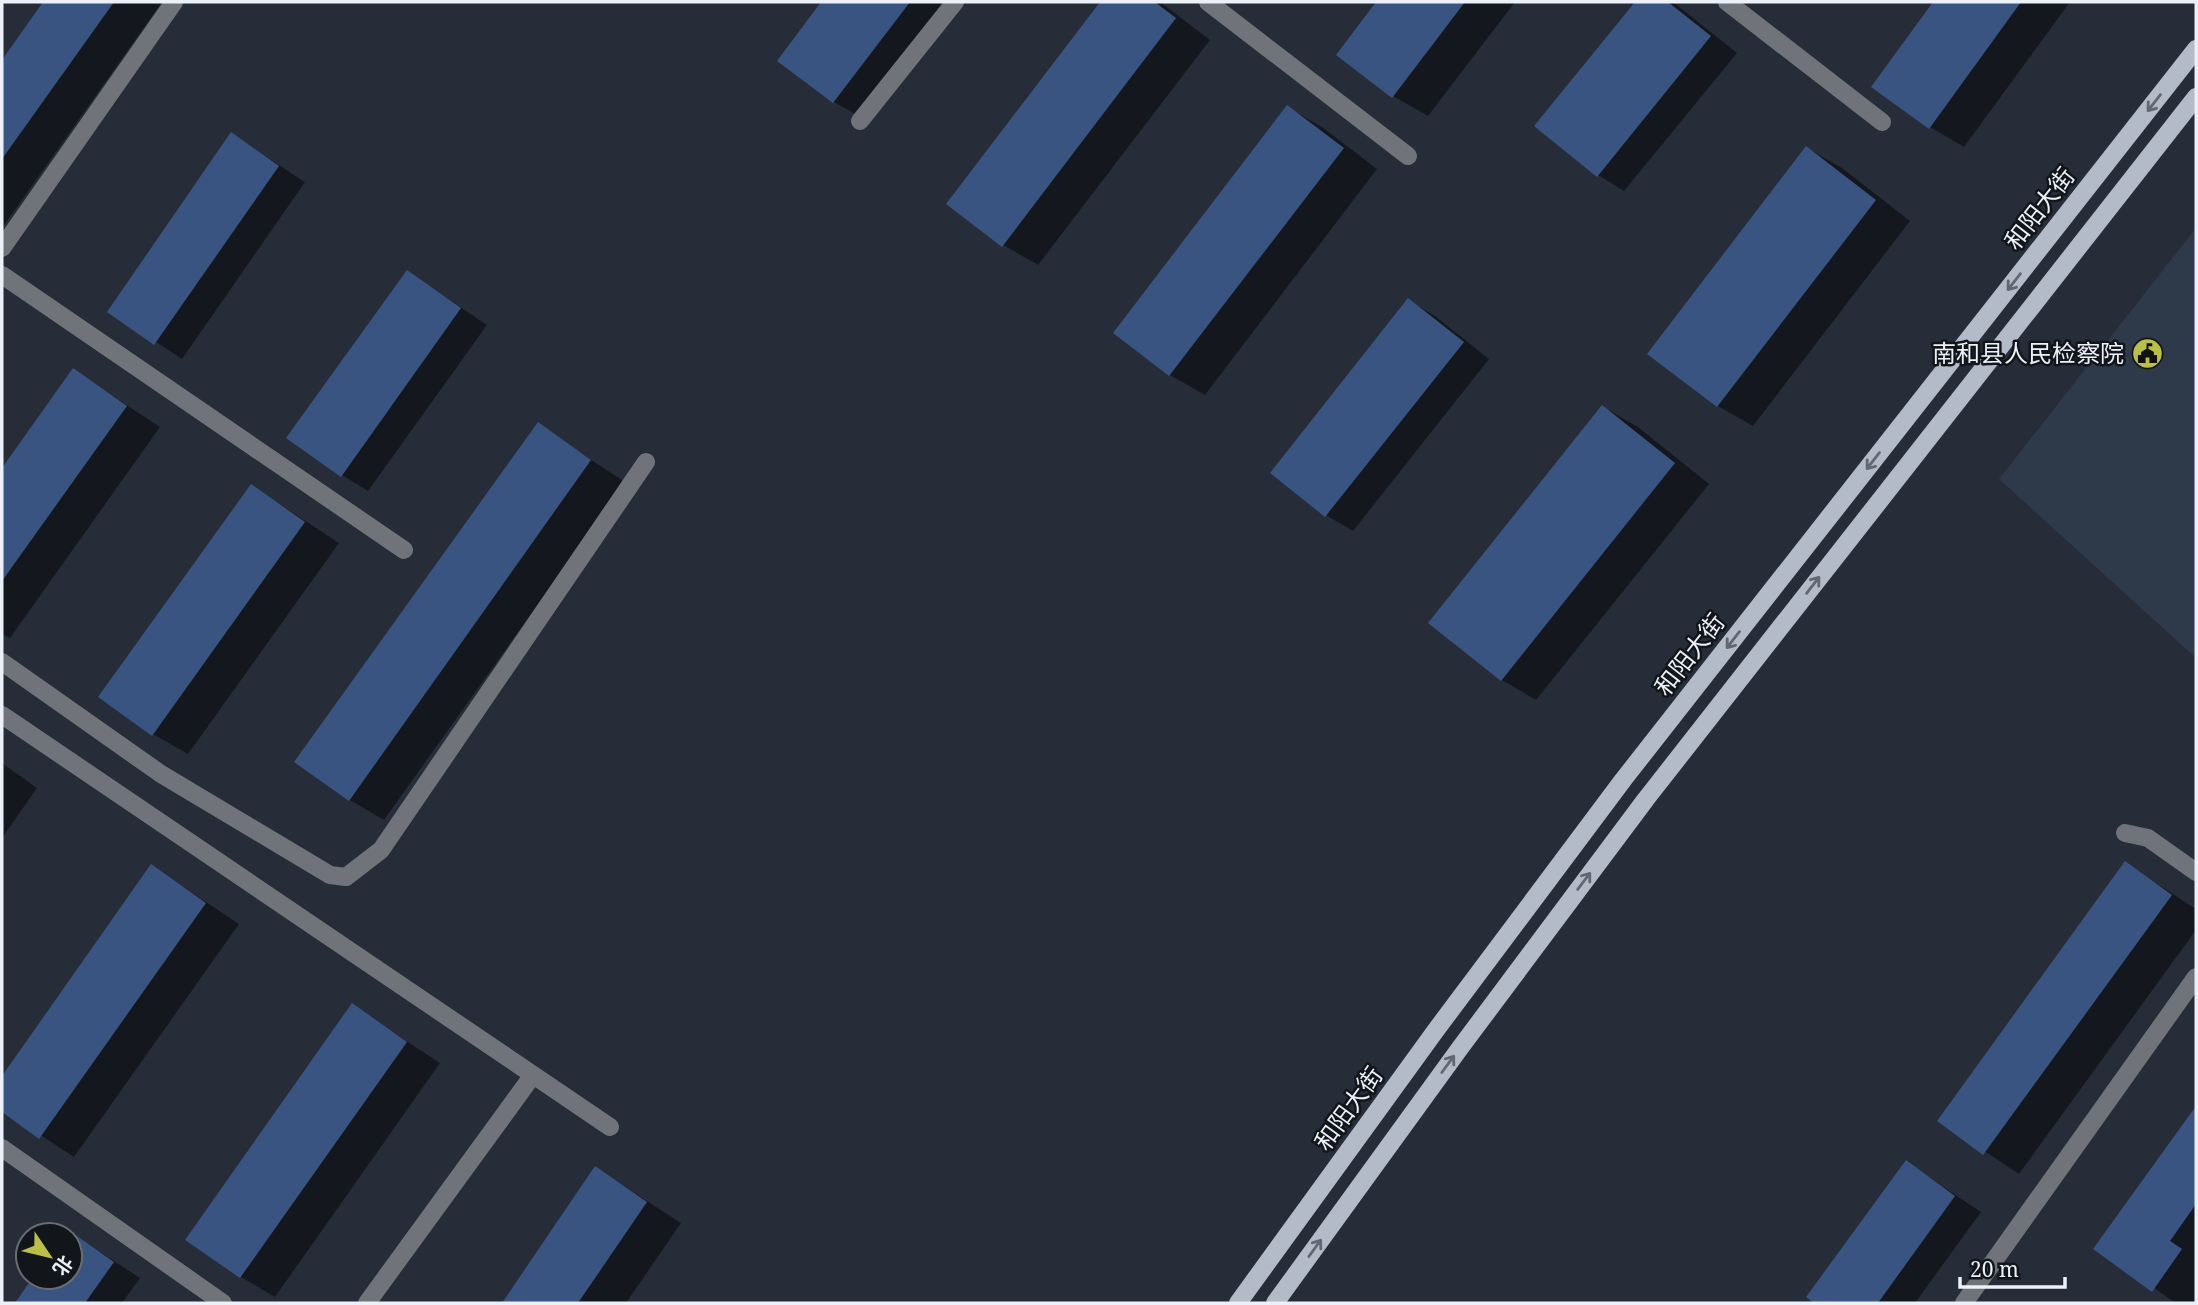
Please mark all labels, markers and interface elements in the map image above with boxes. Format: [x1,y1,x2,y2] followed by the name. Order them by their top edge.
[2147,93,2162,111] one-way arrow
[1996,160,2081,256] street label: 和阳大街
[2006,272,2021,290] one-way arrow
[1932,336,2124,369] place label: 南和县人民检察院
[2130,337,2164,371] public building icon: 南和县人民检察院
[1866,451,1881,469] one-way arrow
[1806,577,1821,595] one-way arrow
[1646,606,1731,702] street label: 和阳大街
[1726,630,1741,648] one-way arrow
[1577,873,1592,891] one-way arrow
[1441,1055,1455,1074] one-way arrow
[1306,1060,1389,1157] street label: 和阳大街
[14,1221,84,1291] north arrow
[1308,1239,1322,1258] one-way arrow
[1960,1246,2065,1290] scale bar
[47,1251,79,1281] text: 北
[1970,1255,2019,1283] text: 20 m

